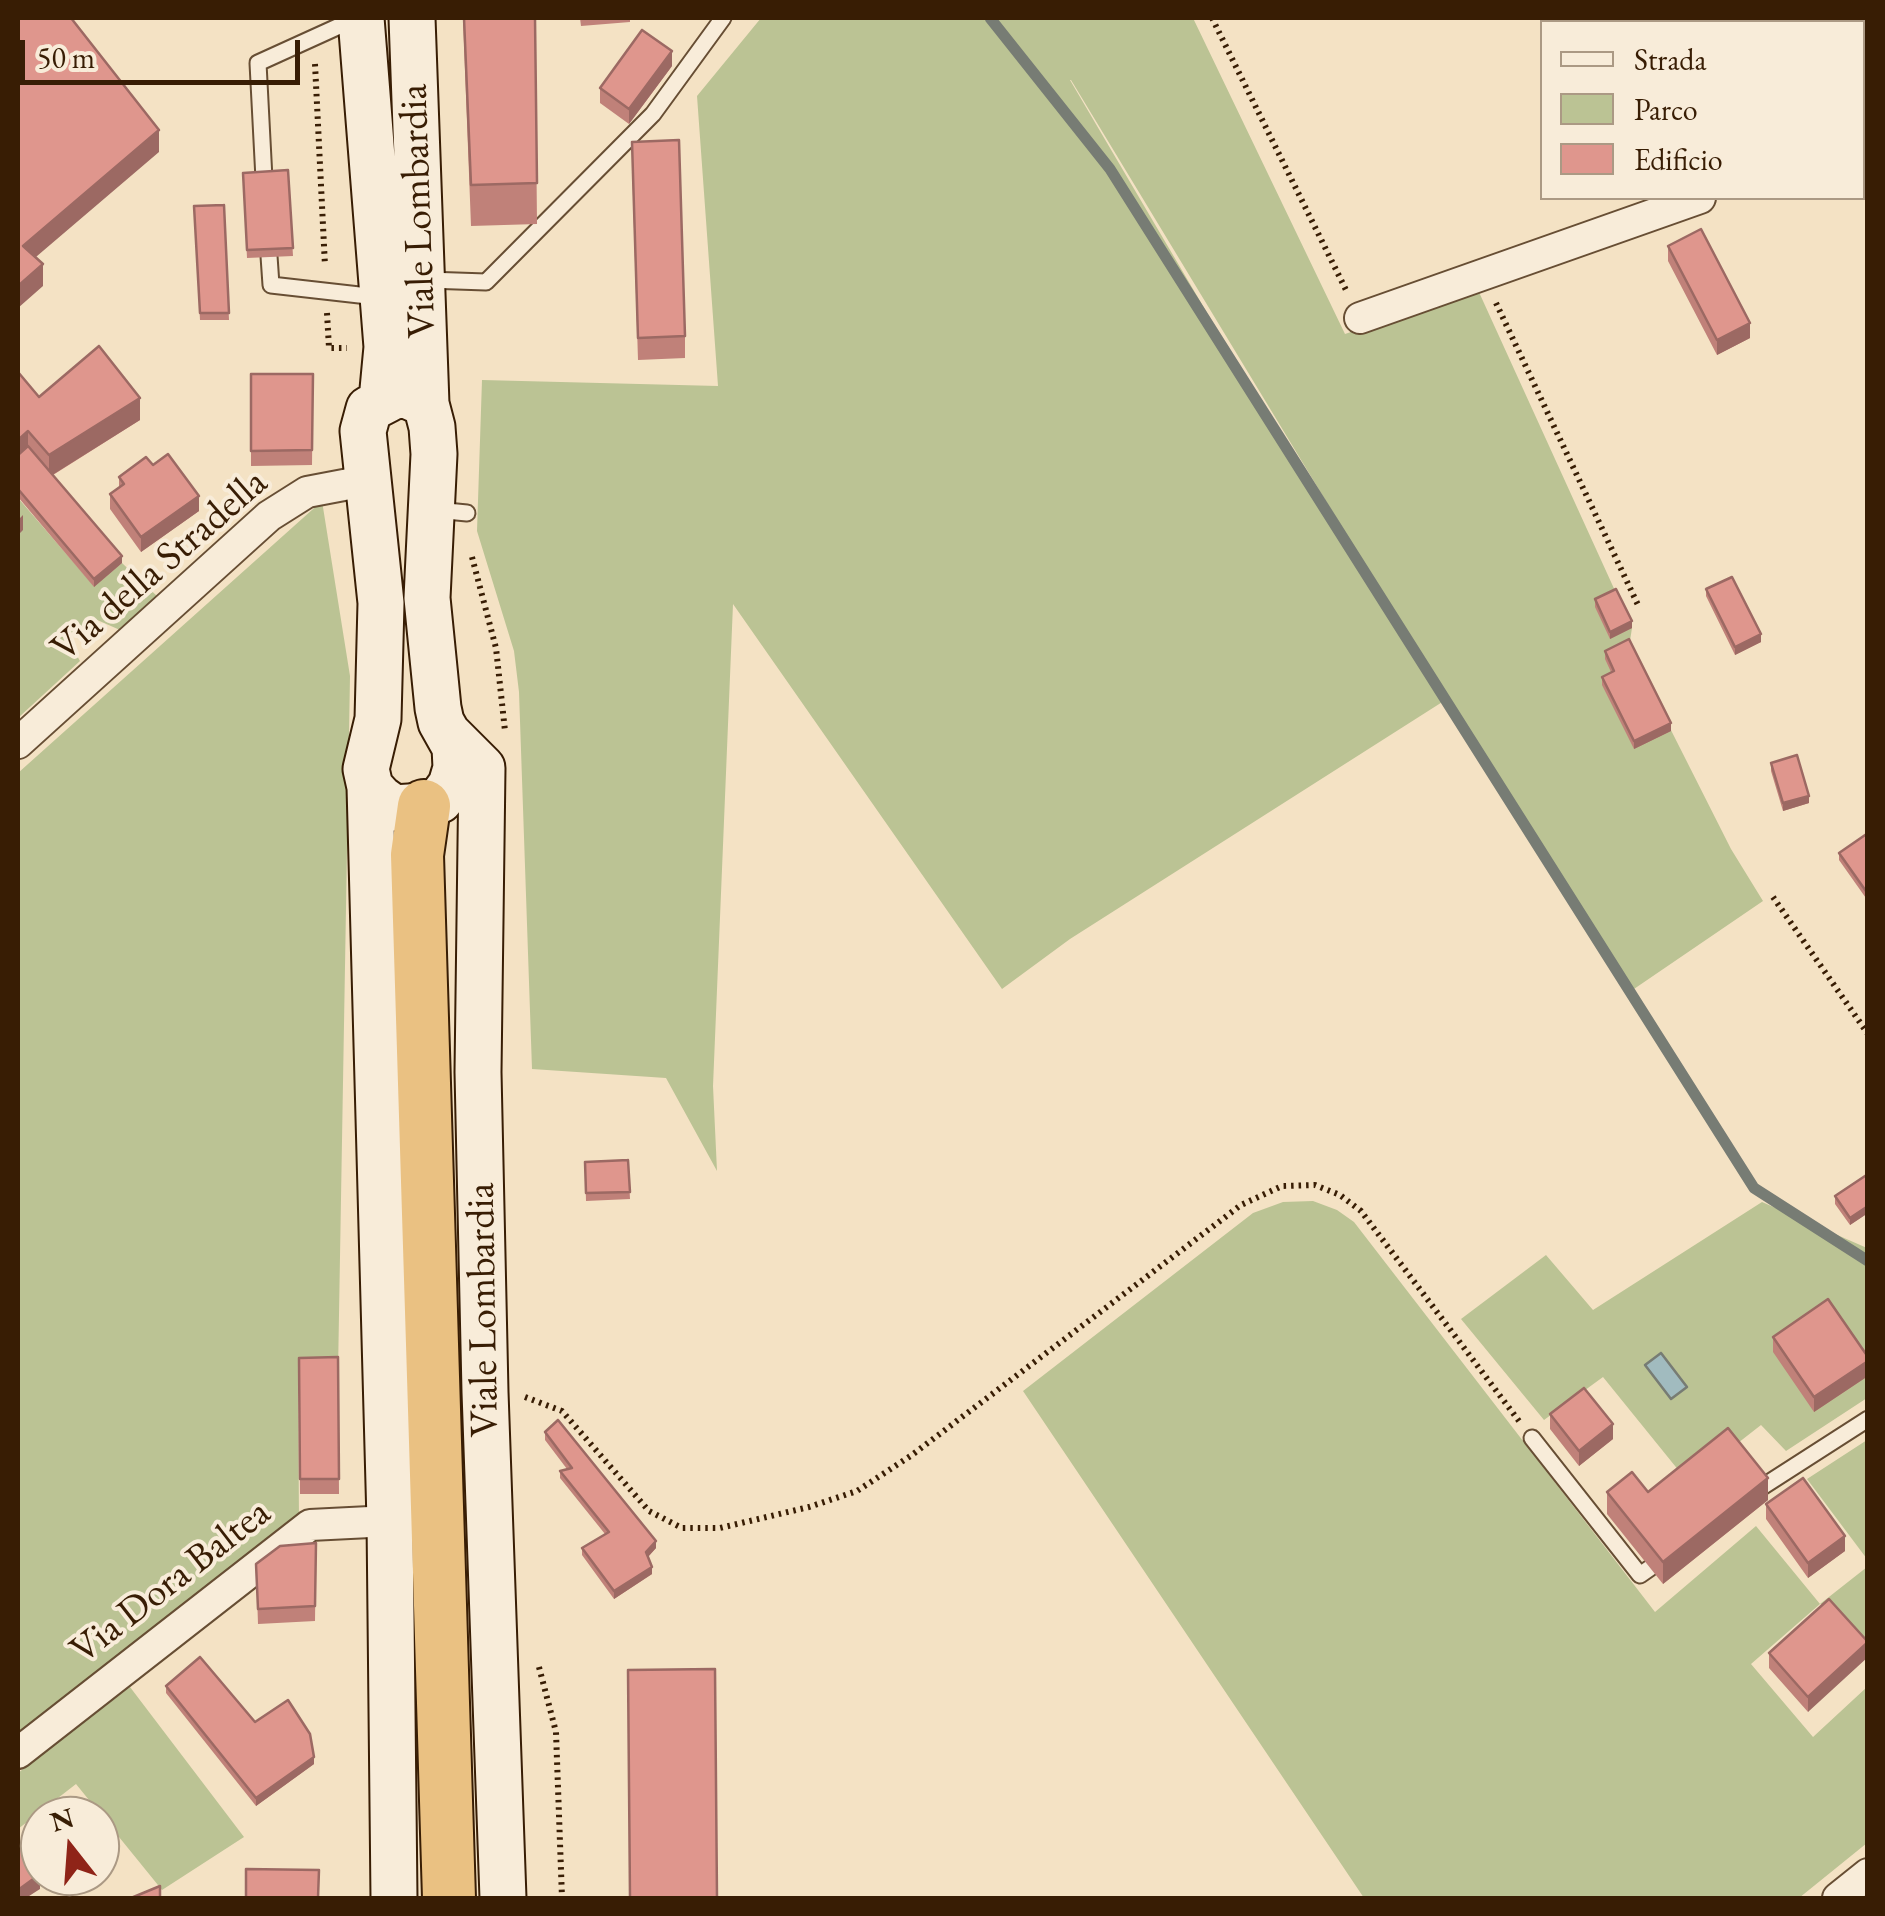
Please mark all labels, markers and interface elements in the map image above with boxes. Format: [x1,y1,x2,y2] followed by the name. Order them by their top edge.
[25,20,305,82] scale bar
[1540,20,1865,200] legend
[37,38,95,77] text: 50 m
[1634,40,1707,79] text: Strada
[391,83,447,339] street label: Viale Lombardia
[1634,90,1698,129] text: Parco
[1634,140,1723,179] text: Edificio
[42,459,278,673] street label: Via della Stradella
[458,1182,510,1438] street label: Viale Lombardia
[62,1489,280,1675] street label: Via Dora Baltea
[20,1796,120,1896] north arrow
[46,1799,78,1840] text: N

